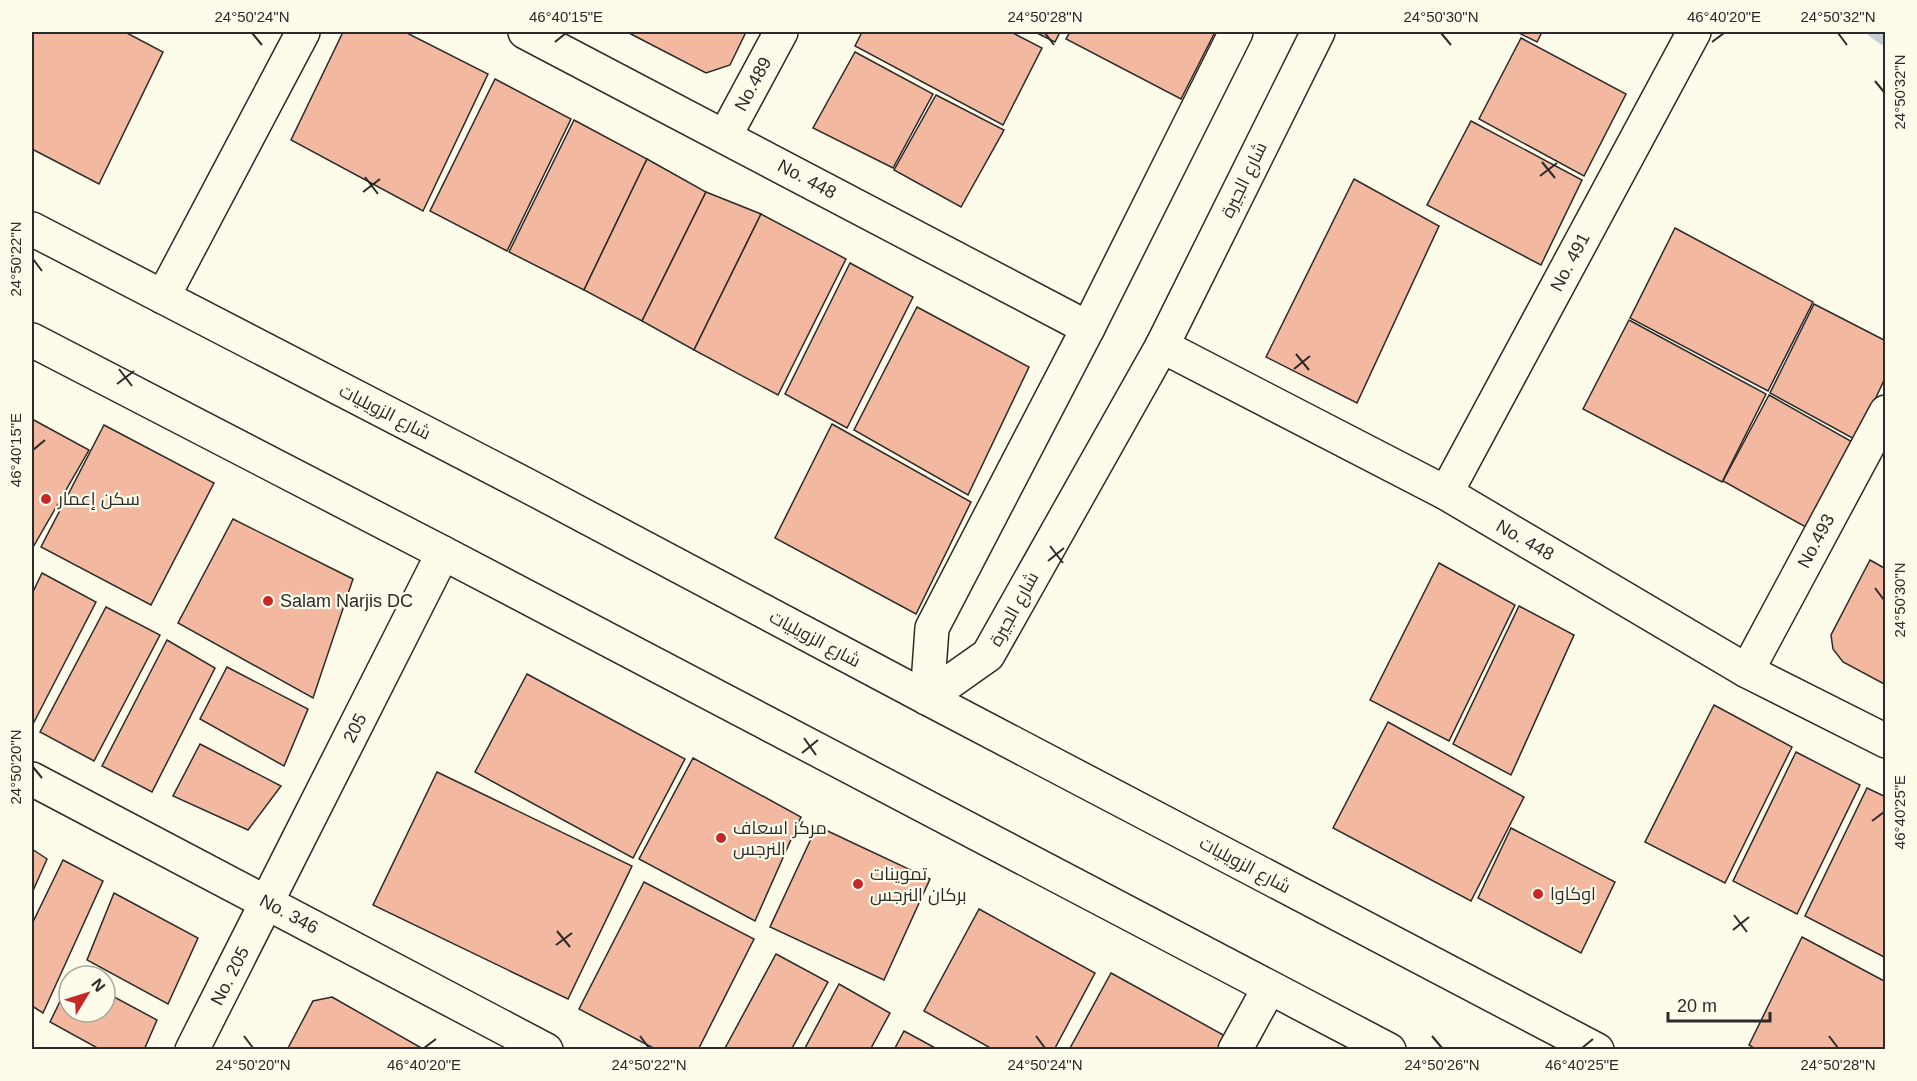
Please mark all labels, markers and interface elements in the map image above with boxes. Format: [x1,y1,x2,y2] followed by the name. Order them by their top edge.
[214,8,290,25] text: 24°50'24"N
[529,8,603,25] text: 46°40'15"E
[1007,8,1083,25] text: 24°50'28"N
[1403,8,1479,25] text: 24°50'30"N
[1687,8,1761,25] text: 46°40'20"E
[1800,8,1876,25] text: 24°50'32"N
[731,54,775,114] street label: No.489
[1891,54,1908,130] text: 24°50'32"N
[1217,139,1273,222] street label: شارع الجيرة
[774,155,840,203] street label: No. 448
[7,221,24,297] text: 24°50'22"N
[1546,229,1594,295] street label: No. 491
[335,380,434,445] street label: شارع الزويليات
[7,413,24,487] text: 46°40'15"E
[57,489,140,510] place label: سكن إعمار
[39,492,53,506] marker: سكن إعمار
[1794,511,1838,571] street label: No.493
[1493,516,1557,564] street label: No. 448
[1891,562,1908,638] text: 24°50'30"N
[985,568,1044,651] street label: شارع الجيرة
[280,591,413,611] place label: Salam Narjis DC
[261,594,275,608] marker: Salam Narjis DC
[765,607,864,673] street label: شارع الزويليات
[339,710,371,746] street label: 205
[7,729,24,805] text: 24°50'20"N
[1891,775,1908,849] text: 46°40'25"E
[733,818,827,860] place label: مركز اسعاف النرجس
[714,831,728,845] marker: مركز اسعاف النرجس
[1195,833,1294,899] street label: شارع الزويليات
[870,864,967,906] place label: تموينات بركان النرجس
[851,877,865,891] marker: تموينات بركان النرجس
[1550,884,1596,905] place label: اوكاوا
[1531,887,1545,901] marker: اوكاوا
[256,890,322,938] street label: No. 346
[207,943,253,1009] street label: No. 205
[57,964,117,1024] north arrow
[88,975,109,995] text: N
[1668,985,1770,1023] scale bar
[1677,996,1717,1016] text: 20 m
[215,1056,291,1073] text: 24°50'20"N
[387,1056,461,1073] text: 46°40'20"E
[611,1056,687,1073] text: 24°50'22"N
[1007,1056,1083,1073] text: 24°50'24"N
[1404,1056,1480,1073] text: 24°50'26"N
[1545,1056,1619,1073] text: 46°40'25"E
[1800,1056,1876,1073] text: 24°50'28"N

